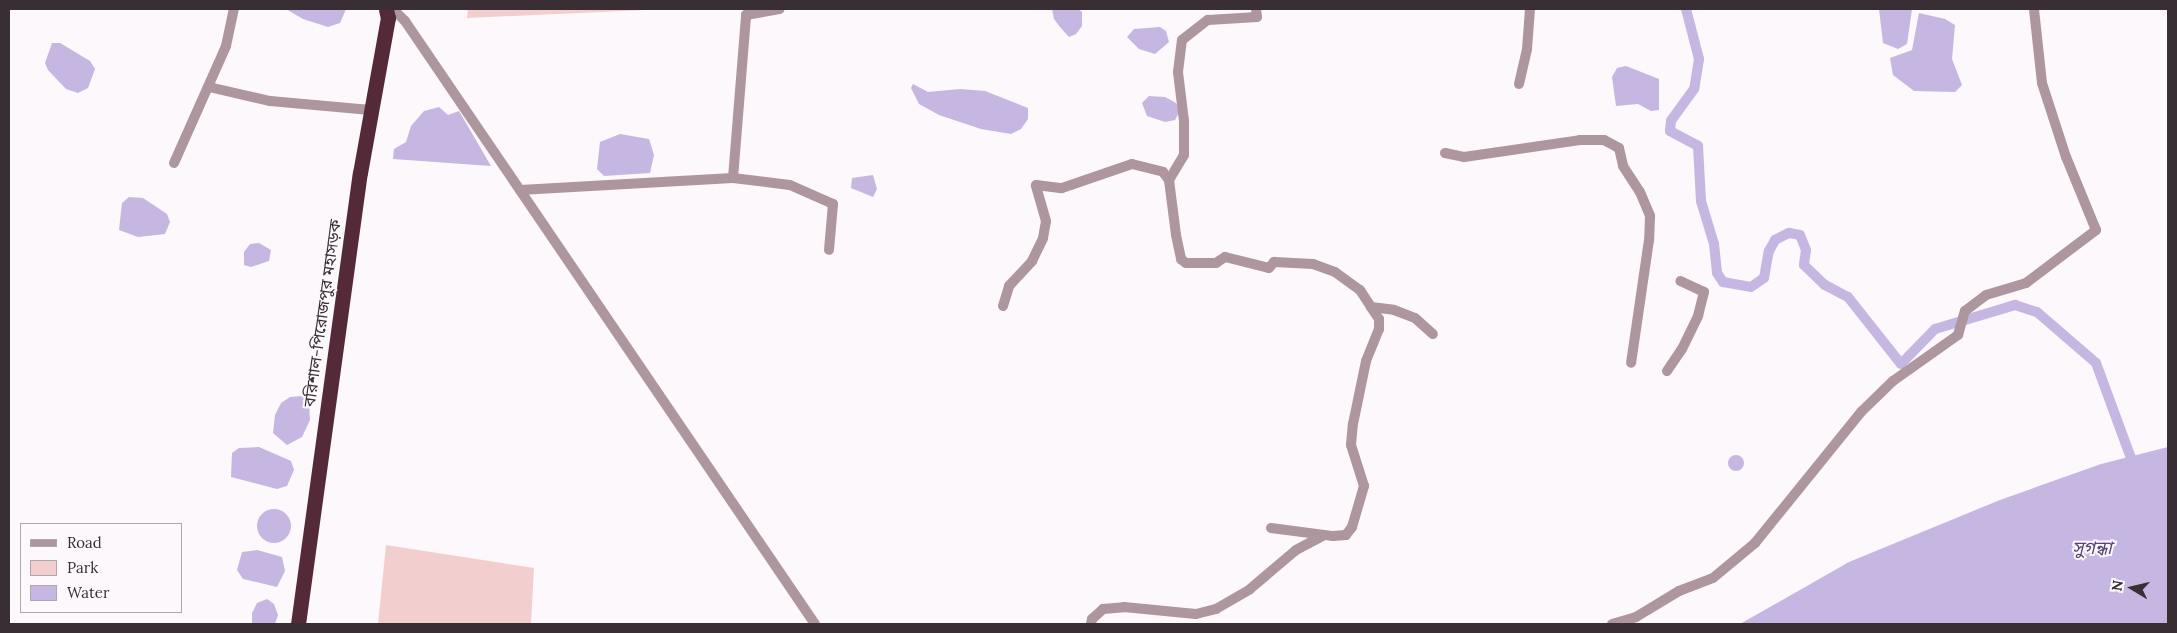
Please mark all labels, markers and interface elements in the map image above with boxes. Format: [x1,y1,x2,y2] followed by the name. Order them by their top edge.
[299,218,345,408] street label: বরিশাল-পিরোজপুর মহাসড়ক
[20,523,182,613] legend
[67,533,102,552] text: Road
[2072,537,2112,559] water label: সুগন্ধা
[67,558,98,577] text: Park
[2107,563,2157,613] north arrow
[2107,579,2127,592] text: N
[67,583,109,602] text: Water

